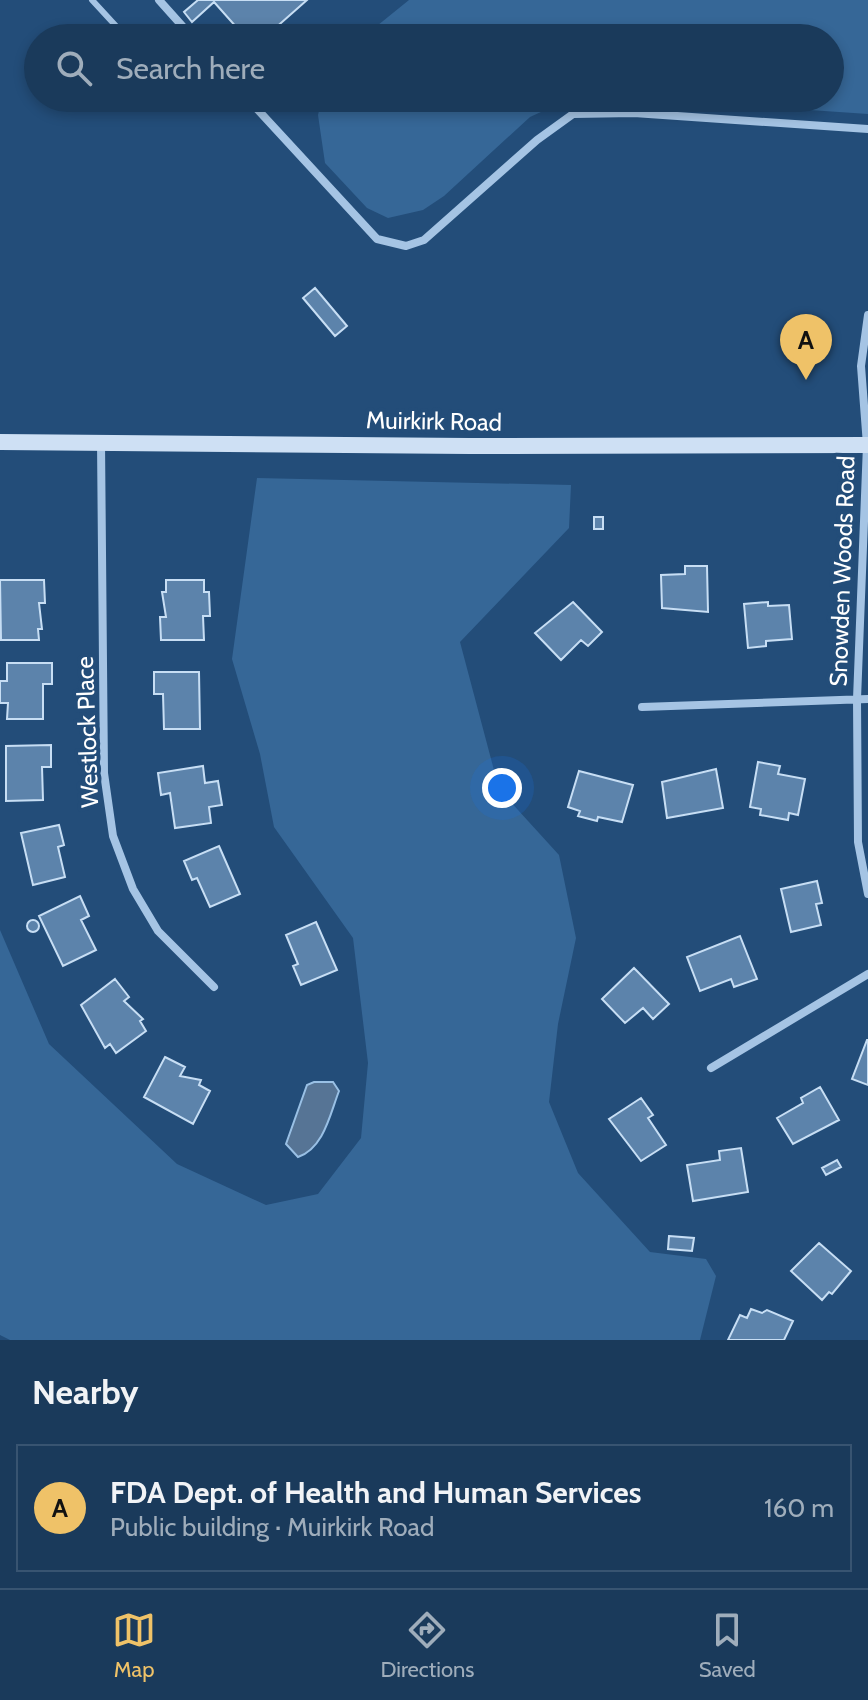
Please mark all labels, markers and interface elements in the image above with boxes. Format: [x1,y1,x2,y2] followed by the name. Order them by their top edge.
[24,24,844,112] search box
[52,46,96,90] icon: search
[116,50,265,87] text: Search here
[780,314,832,380] pin: A
[366,405,502,437] street label: Muirkirk Road
[823,455,861,687] street label: Snowden Woods Road
[70,656,104,808] street label: Westlock Place
[482,768,522,808] your location
[32,1371,139,1413] text: Nearby
[110,1474,641,1511] text: FDA Dept. of Health and Human Services
[52,1492,68,1524] text: A
[764,1492,834,1524] text: 160 m
[110,1511,434,1543] text: Public building · Muirkirk Road
[112,1608,156,1683] tab: Map
[380,1608,474,1683] tab: Directions
[699,1608,756,1683] tab: Saved

